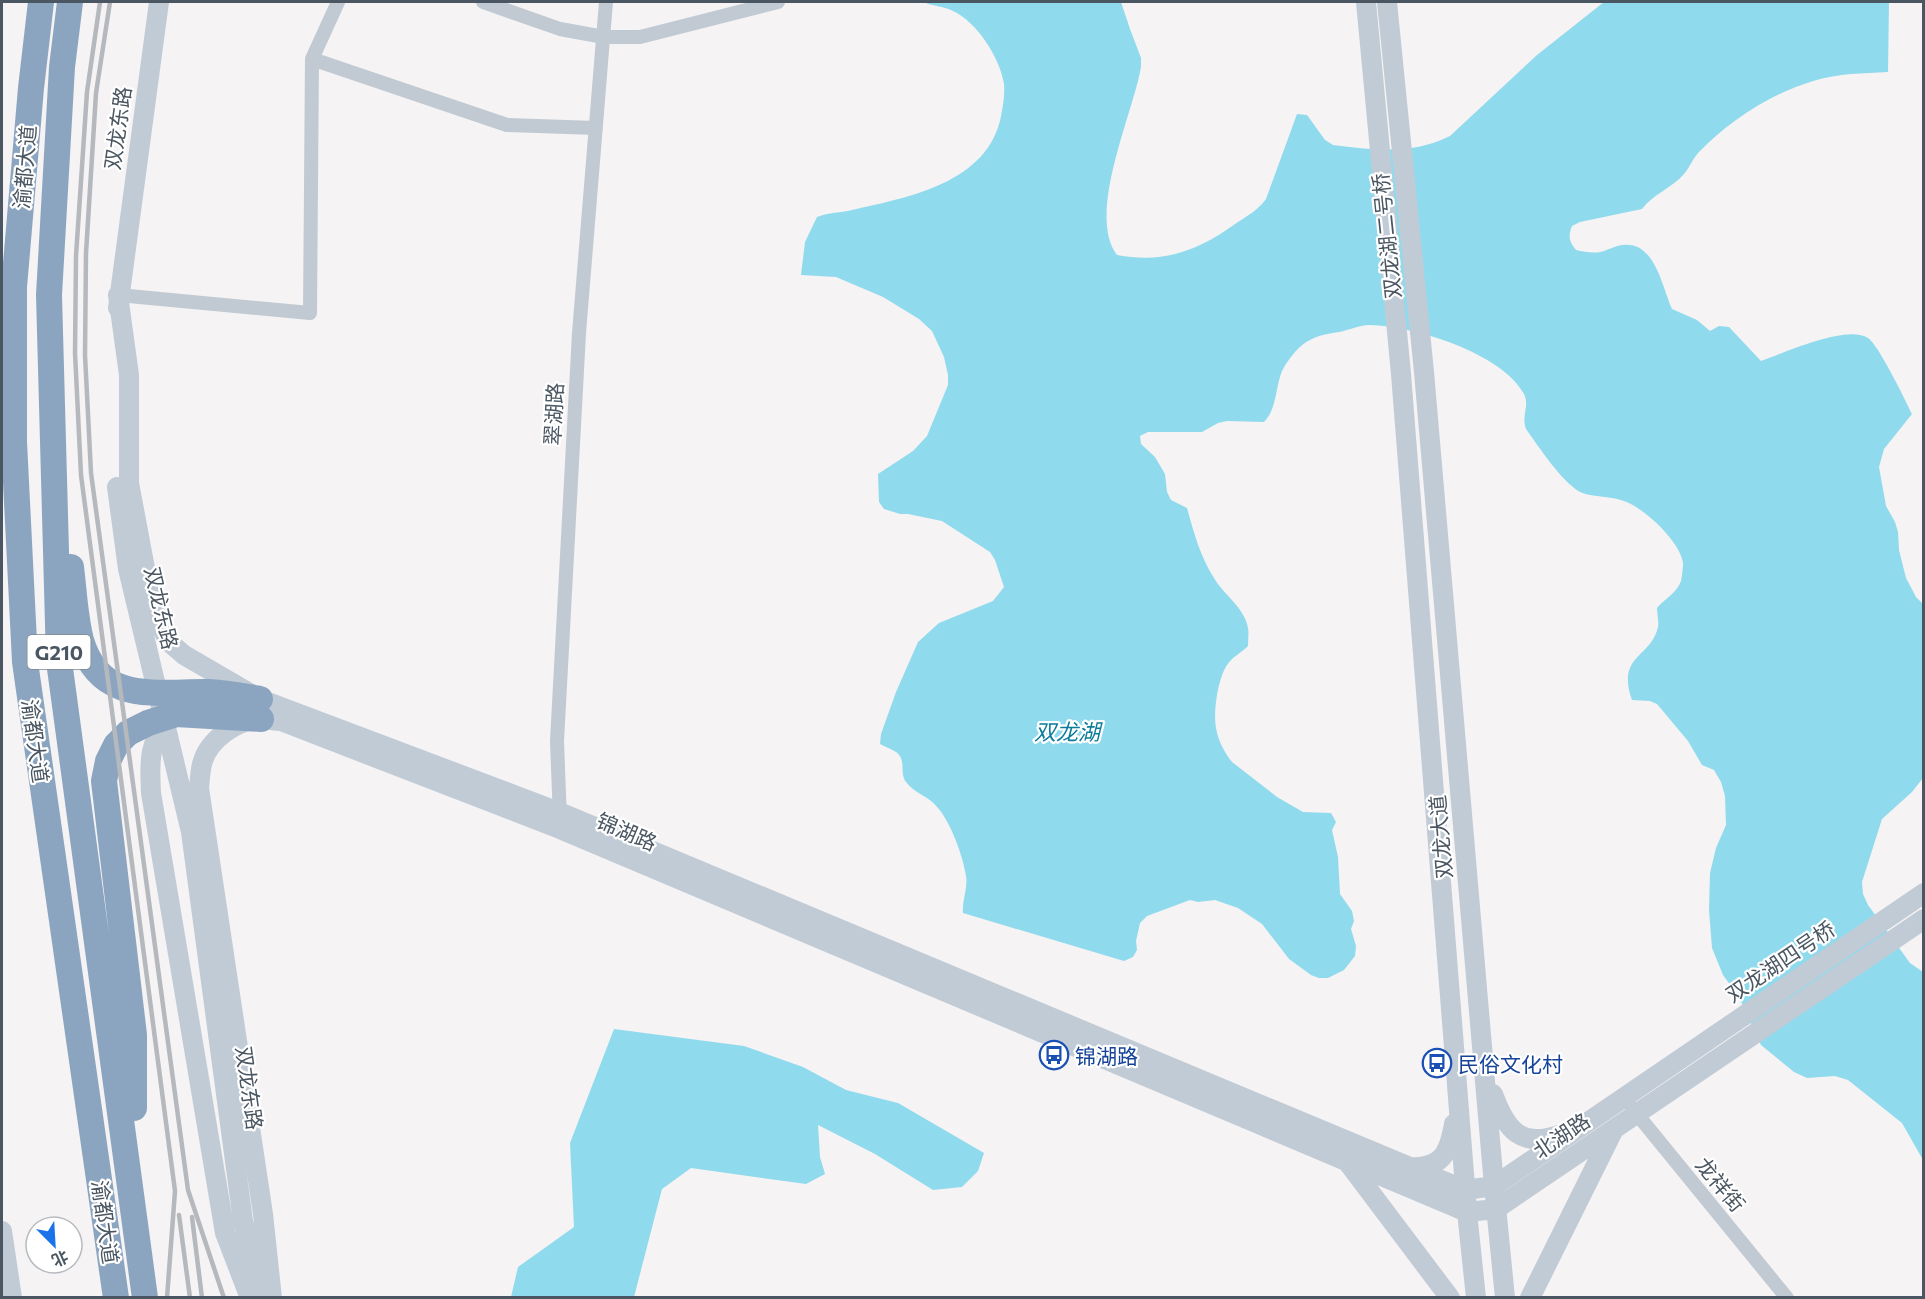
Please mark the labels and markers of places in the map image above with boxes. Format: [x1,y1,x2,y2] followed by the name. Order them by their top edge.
[1038,1039,1070,1071] bus stop icon: 锦湖路
[1075,1043,1138,1068] place label: 锦湖路
[1421,1047,1453,1079] bus stop icon: 民俗文化村
[1458,1051,1563,1076] place label: 民俗文化村

